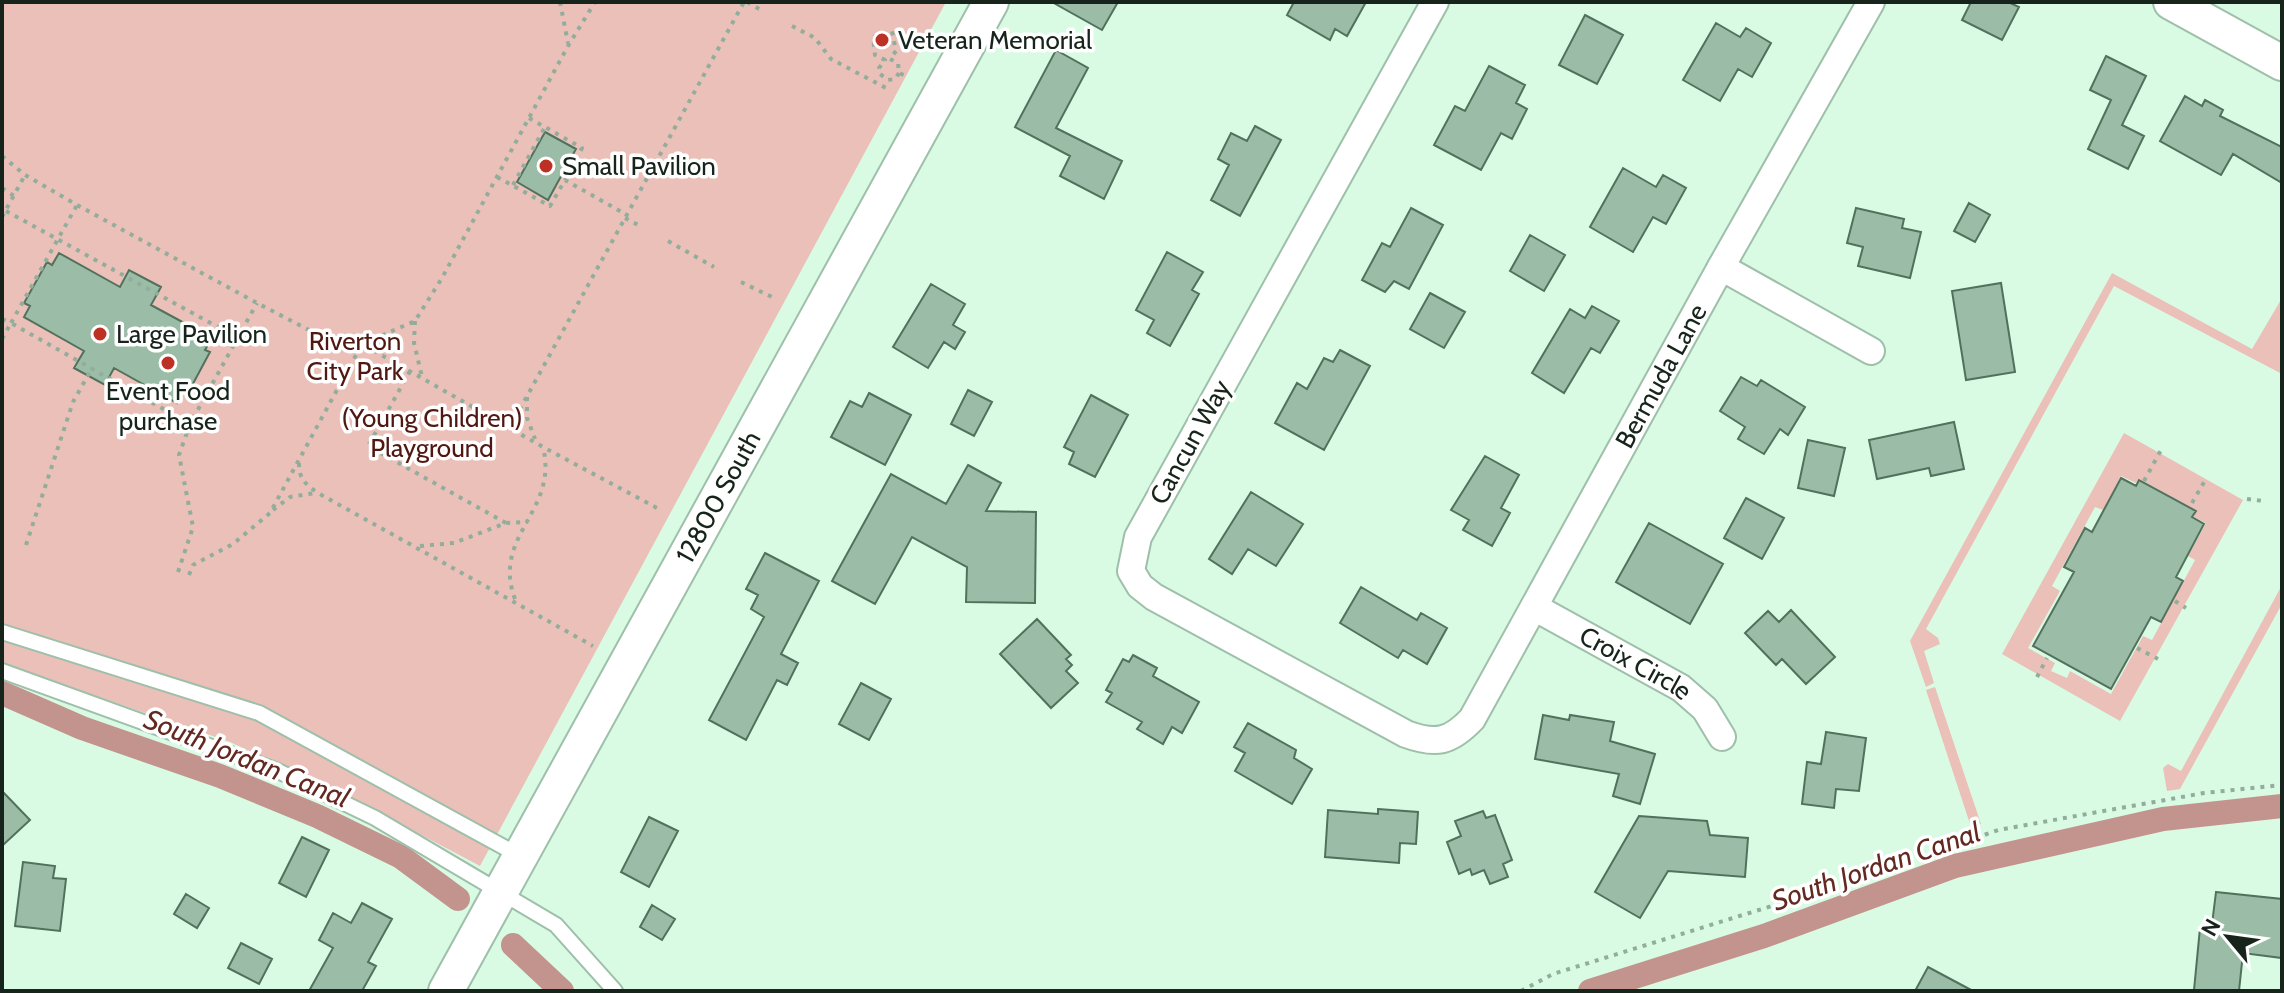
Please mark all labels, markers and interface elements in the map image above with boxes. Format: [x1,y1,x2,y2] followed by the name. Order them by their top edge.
[898,24,1092,56] place label: Veteran Memorial
[873,31,891,49] marker: Veteran Memorial
[562,150,716,182] place label: Small Pavilion
[537,157,555,175] marker: Small Pavilion
[1608,298,1714,454] street label: Bermuda Lane
[116,318,267,350] place label: Large Pavilion
[91,325,109,343] marker: Large Pavilion
[307,325,404,387] park label: Riverton City Park
[159,354,177,372] marker: Event Food purchase
[1143,374,1237,510] street label: Cancun Way
[106,375,230,437] place label: Event Food purchase
[341,402,523,464] park label: (Young Children) Playground
[669,425,767,569] street label: 12800 South
[1574,619,1699,706] street label: Croix Circle
[139,701,355,815] water label: South Jordan Canal
[1767,814,1985,918] water label: South Jordan Canal
[2188,897,2268,977] north arrow
[2195,914,2227,941] text: N

